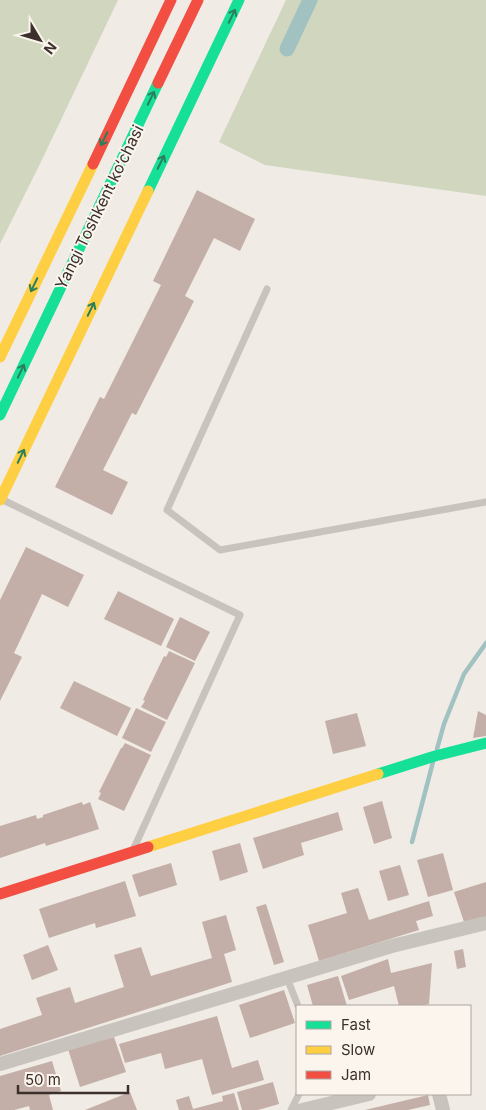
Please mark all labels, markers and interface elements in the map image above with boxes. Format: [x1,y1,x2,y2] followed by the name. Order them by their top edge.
[227,9,237,24] one-way arrow
[15,15,65,65] north arrow
[41,39,61,58] text: N
[147,91,157,106] one-way arrow
[50,122,148,292] street label: Yangi Toshkent ko‘chasi
[99,131,109,146] one-way arrow
[157,155,167,170] one-way arrow
[29,277,38,292] one-way arrow
[87,302,96,317] one-way arrow
[17,364,26,379] one-way arrow
[16,448,26,463] one-way arrow
[296,1005,471,1095] legend
[341,1015,371,1034] text: Fast
[341,1040,375,1059] text: Slow
[18,1062,128,1094] scale bar
[341,1065,371,1084] text: Jam
[25,1070,61,1089] text: 50 m

